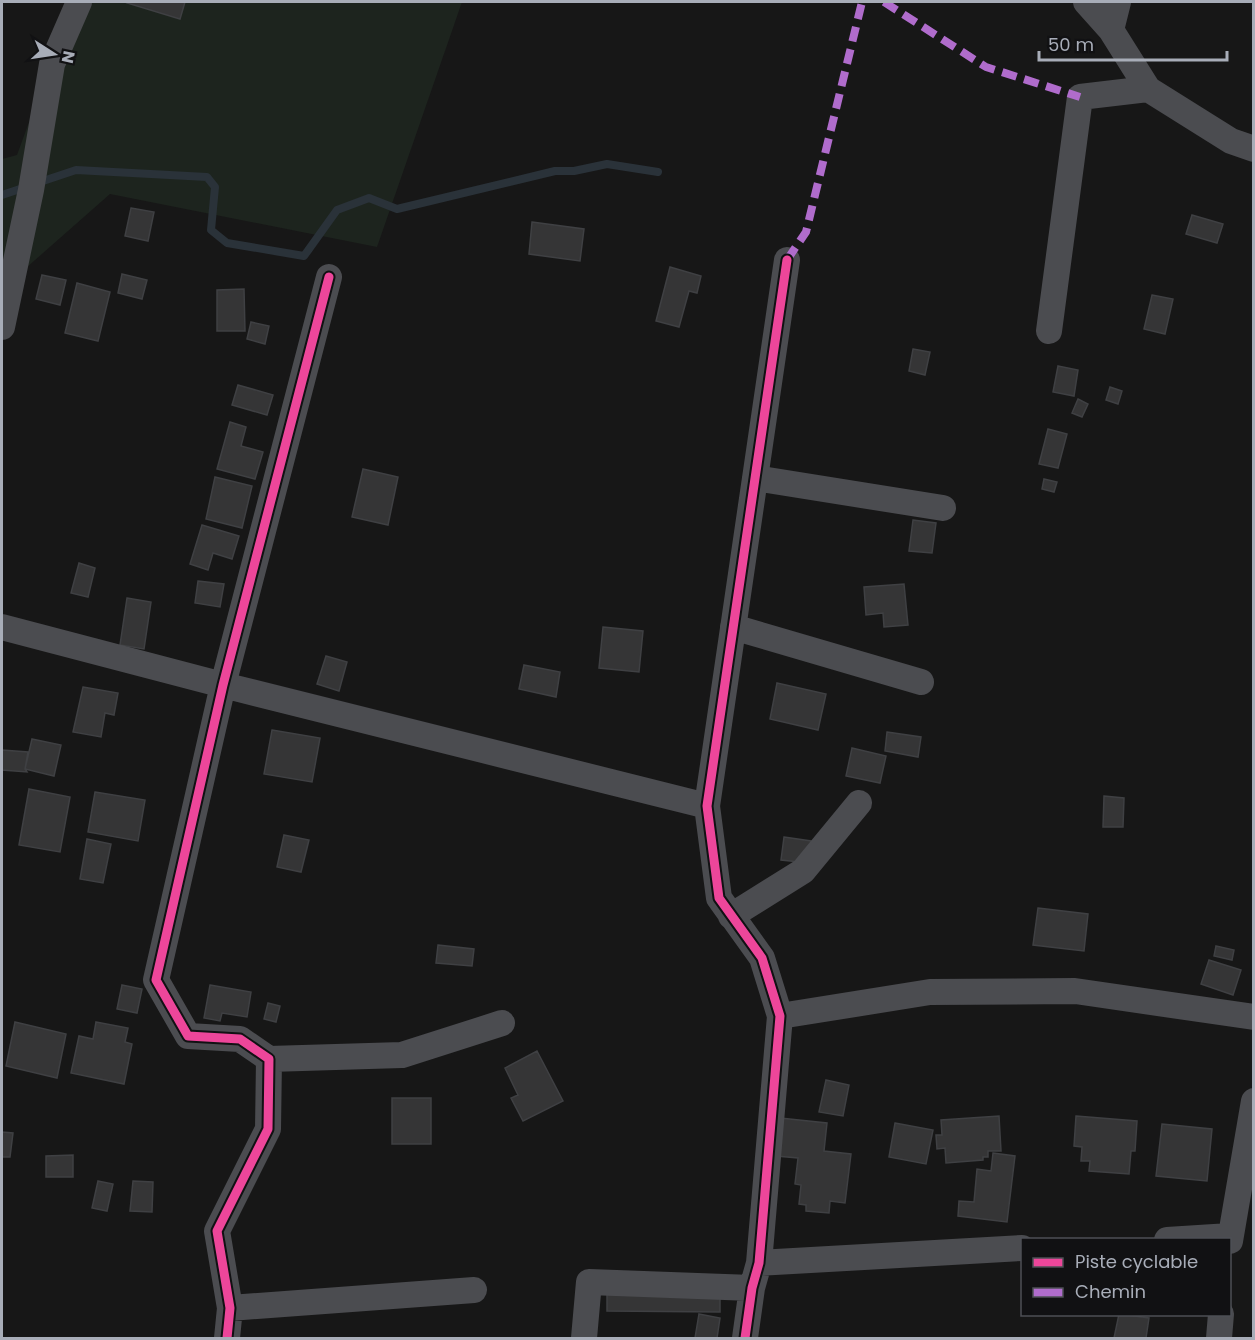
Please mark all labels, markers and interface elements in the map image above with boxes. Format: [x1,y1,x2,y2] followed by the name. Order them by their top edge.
[24,24,84,84] north arrow
[1039,24,1226,62] scale bar
[1048,32,1094,57] text: 50 m
[56,49,81,65] text: N
[1021,1238,1231,1316] legend
[1075,1249,1198,1274] text: Piste cyclable
[1075,1279,1146,1304] text: Chemin

